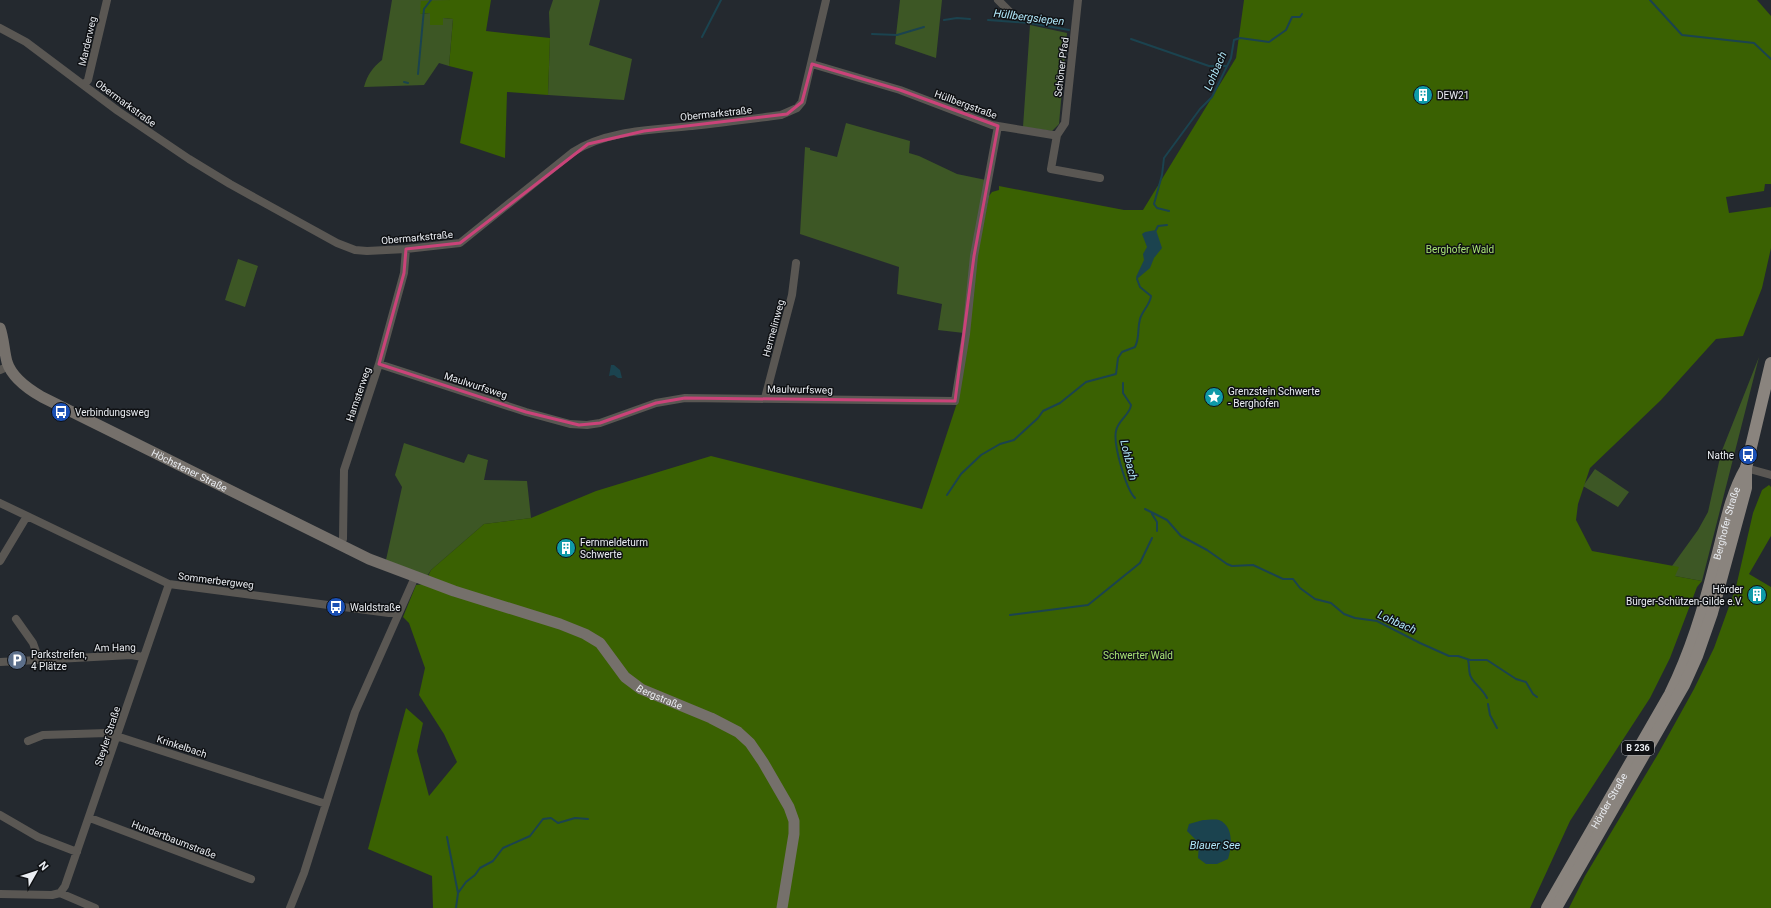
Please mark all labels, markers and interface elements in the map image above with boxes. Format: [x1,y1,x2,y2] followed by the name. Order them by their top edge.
[993,7,1065,28] water label: Hüllbergsiepen
[76,15,99,67] street label: Marderweg
[1052,37,1071,97] street label: Schöner Pfad
[1201,50,1229,93] water label: Lohbach
[93,78,158,129] street label: Obermarkstraße
[1412,84,1434,106] building icon: DEW21
[933,88,999,121] street label: Hüllbergstraße
[1437,90,1469,101] place label: DEW21
[680,104,753,123] street label: Obermarkstraße
[381,229,453,246] street label: Obermarkstraße
[1426,244,1494,255] park label: Berghofer Wald
[761,298,786,358] street label: Hermelinweg
[344,365,373,423] street label: Hamsterweg
[443,370,509,401] street label: Maulwurfsweg
[767,383,833,396] street label: Maulwurfsweg
[1203,386,1225,408] place icon: Grenzstein Schwerte - Berghofen
[1228,386,1320,409] place label: Grenzstein Schwerte - Berghofen
[50,401,72,423] bus stop icon: Verbindungsweg
[75,407,149,418] place label: Verbindungsweg
[1117,439,1140,482] water label: Lohbach
[1737,444,1759,466] bus stop icon: Nathe
[150,447,229,494] street label: Höchstener Straße
[1707,450,1734,461] place label: Nathe
[1711,485,1742,561] street label: Berghofer Straße
[555,537,577,559] building icon: Fernmeldeturm Schwerte
[580,537,648,560] place label: Fernmeldeturm Schwerte
[177,570,254,591] street label: Sommerbergweg
[1626,584,1744,607] place label: Hörder Bürger-Schützen-Gilde e.V.
[1746,584,1768,606] building icon: Hörder Bürger-Schützen-Gilde e.V.
[325,596,347,618] bus stop icon: Waldstraße
[350,602,401,613] place label: Waldstraße
[1375,608,1418,637] water label: Lohbach
[94,642,136,653] street label: Am Hang
[6,649,28,671] parking icon: Parkstreifen, 4 Plätze
[31,649,87,672] place label: Parkstreifen, 4 Plätze
[1103,650,1173,661] park label: Schwerter Wald
[634,683,684,712] street label: Bergstraße
[93,705,122,767] street label: Steyler Straße
[155,733,208,760] street label: Krinkelbach
[1622,741,1654,755] road number: B 236
[1589,771,1629,830] street label: Hörder Straße
[130,818,218,861] street label: Hundertbaumstraße
[1190,839,1241,852] water label: Blauer See
[16,852,56,892] north arrow
[36,859,51,873] text: N

